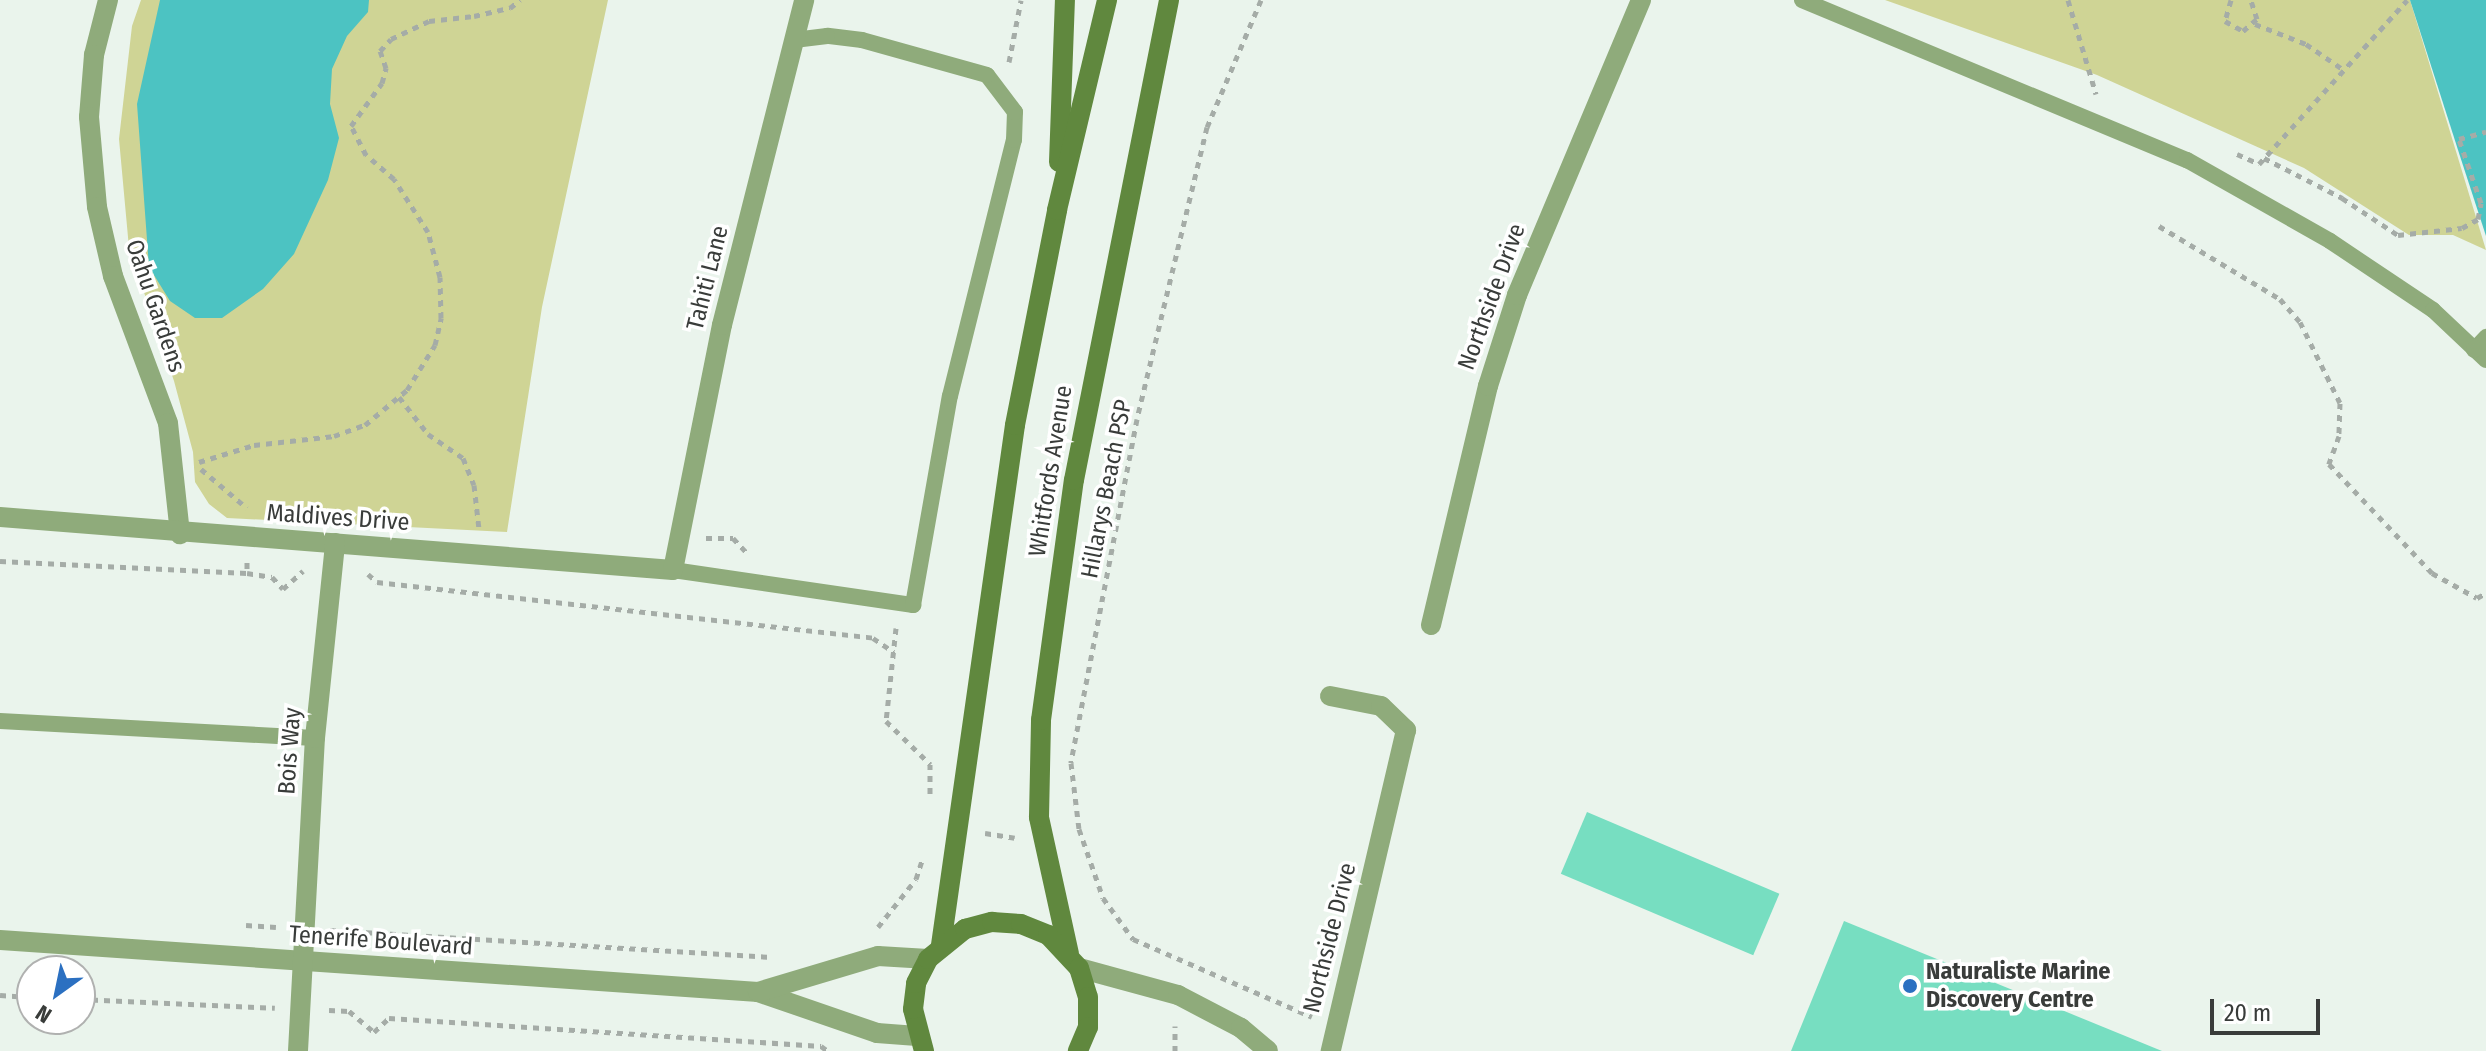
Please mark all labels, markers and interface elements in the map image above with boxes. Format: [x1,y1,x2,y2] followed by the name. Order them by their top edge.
[1452,220,1532,374] street label: Northside Drive
[681,223,735,333] street label: Tahiti Lane
[119,236,191,376] street label: Oahu Gardens
[1023,383,1079,559] street label: Whitfords Avenue
[1076,397,1138,581] street label: Hillarys Beach PSP
[266,499,410,537] street label: Maldives Drive
[273,707,307,795] street label: Bois Way
[1297,860,1363,1016] street label: Northside Drive
[288,920,474,962] street label: Tenerife Boulevard
[16,955,96,1035] north arrow
[1926,958,2110,1014] place label: Naturaliste Marine Discovery Centre
[1901,977,1919,995] marker: Naturaliste Marine Discovery Centre
[2214,983,2324,1033] scale bar
[31,999,57,1029] text: N
[2224,999,2271,1027] text: 20 m

